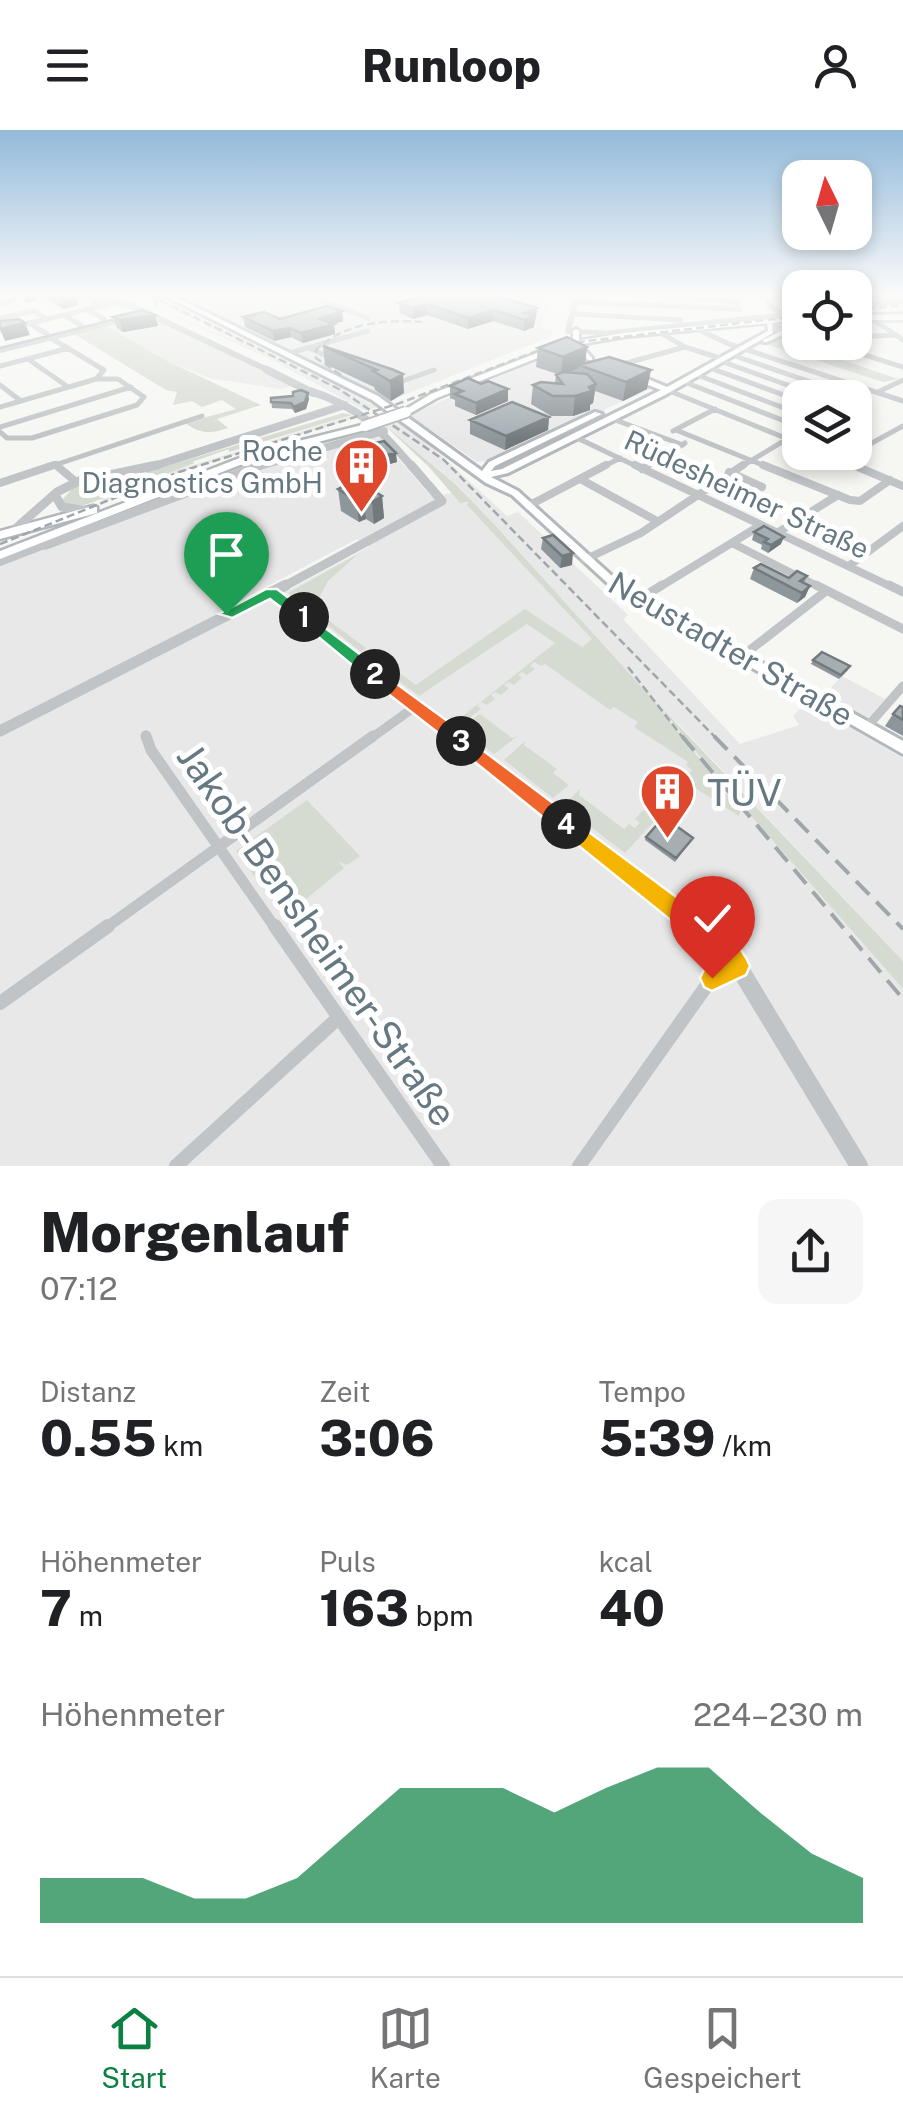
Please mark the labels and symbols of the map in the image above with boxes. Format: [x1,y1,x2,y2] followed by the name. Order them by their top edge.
[782,160,872,250] north arrow
[620,423,874,565] street label: Rüdesheimer Straße
[81,434,323,499] place label: Roche Diagnostics GmbH
[332,436,392,515] building icon: Roche Diagnostics GmbH
[184,512,269,615] pin
[602,564,860,734] street label: Neustadter Straße
[279,592,329,642] pin: 1
[350,649,400,699] pin: 2
[436,716,486,766] pin: 3
[168,735,466,1135] street label: Jakob-Bensheimer-Straße
[638,762,698,841] building icon: TÜV
[707,770,782,815] place label: TÜV
[541,799,591,849] pin: 4
[670,876,755,979] pin

